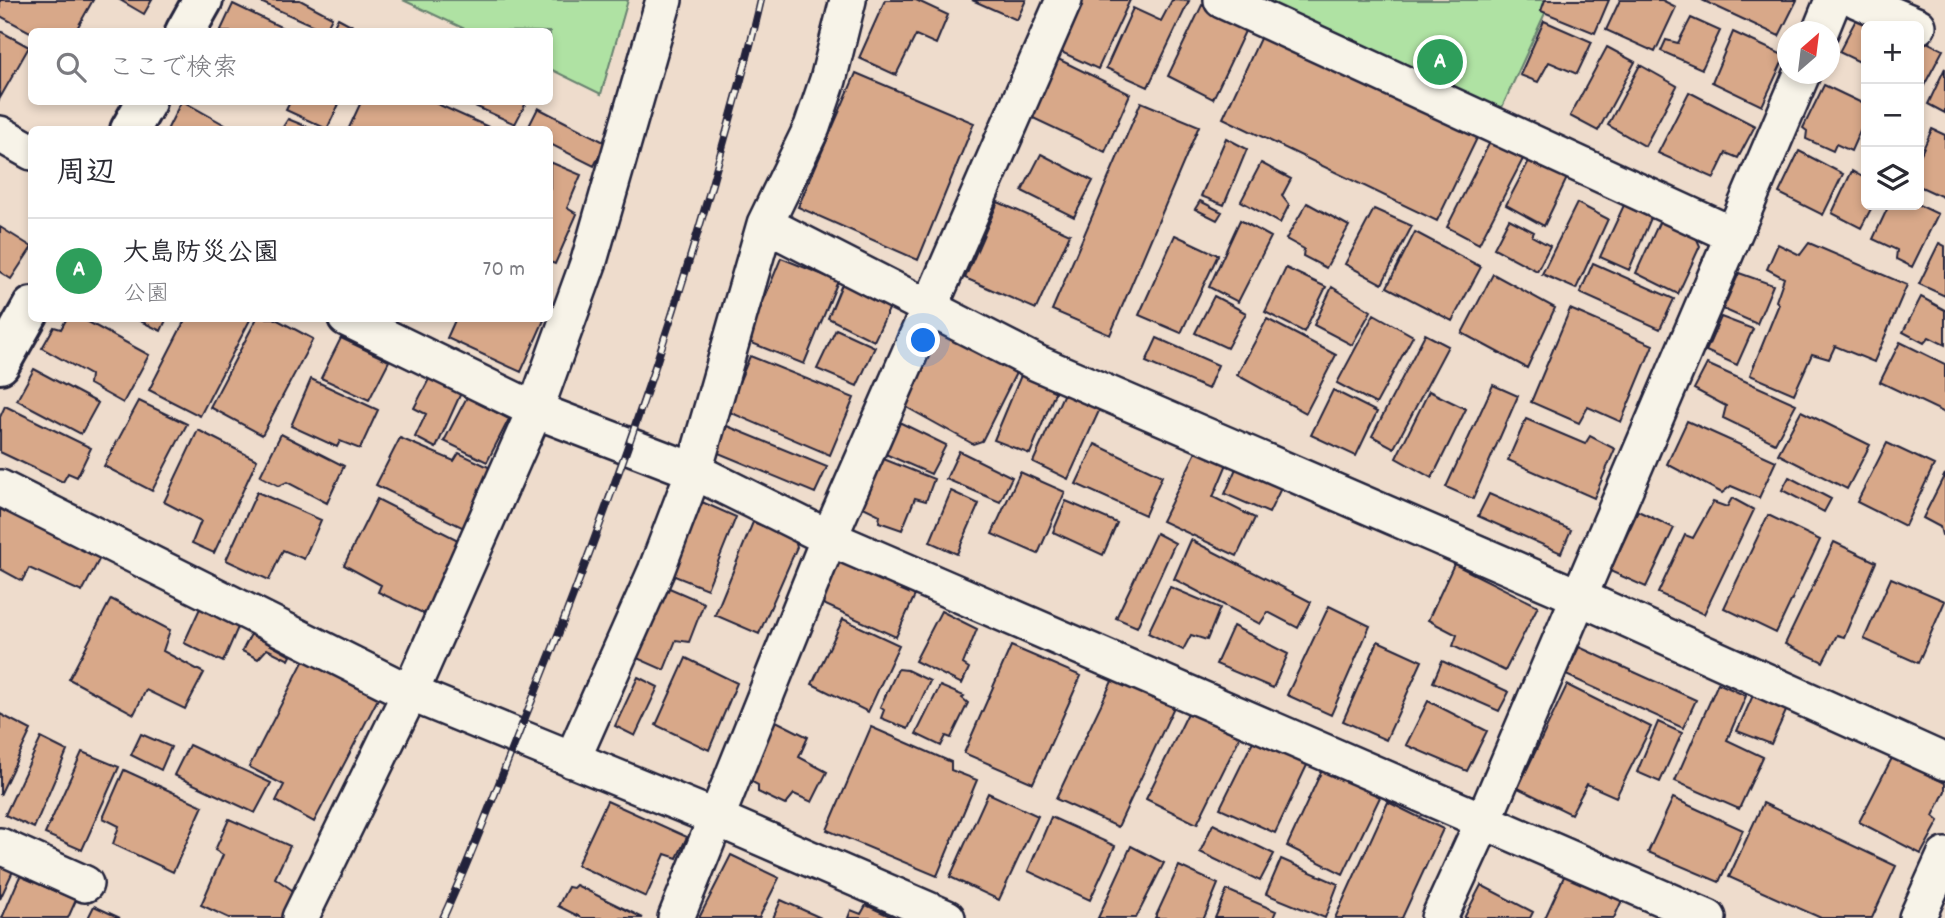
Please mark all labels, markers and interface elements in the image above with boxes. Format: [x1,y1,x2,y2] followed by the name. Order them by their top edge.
[1777,21,1840,84] north arrow
[1861,21,1924,210] map controls
[1861,21,1924,84] button: +
[28,28,553,105] search box
[1417,36,1463,88] pin: A
[52,48,90,86] icon: search
[108,51,238,88] text: ここで検索
[1861,84,1924,147] button: −
[1861,147,1924,210] button: layers
[56,154,116,197] text: 周辺
[123,236,279,273] text: 大島防災公園
[73,254,85,287] text: A
[483,254,525,287] text: 70 m
[123,279,169,312] text: 公園
[906,323,940,357] your location

